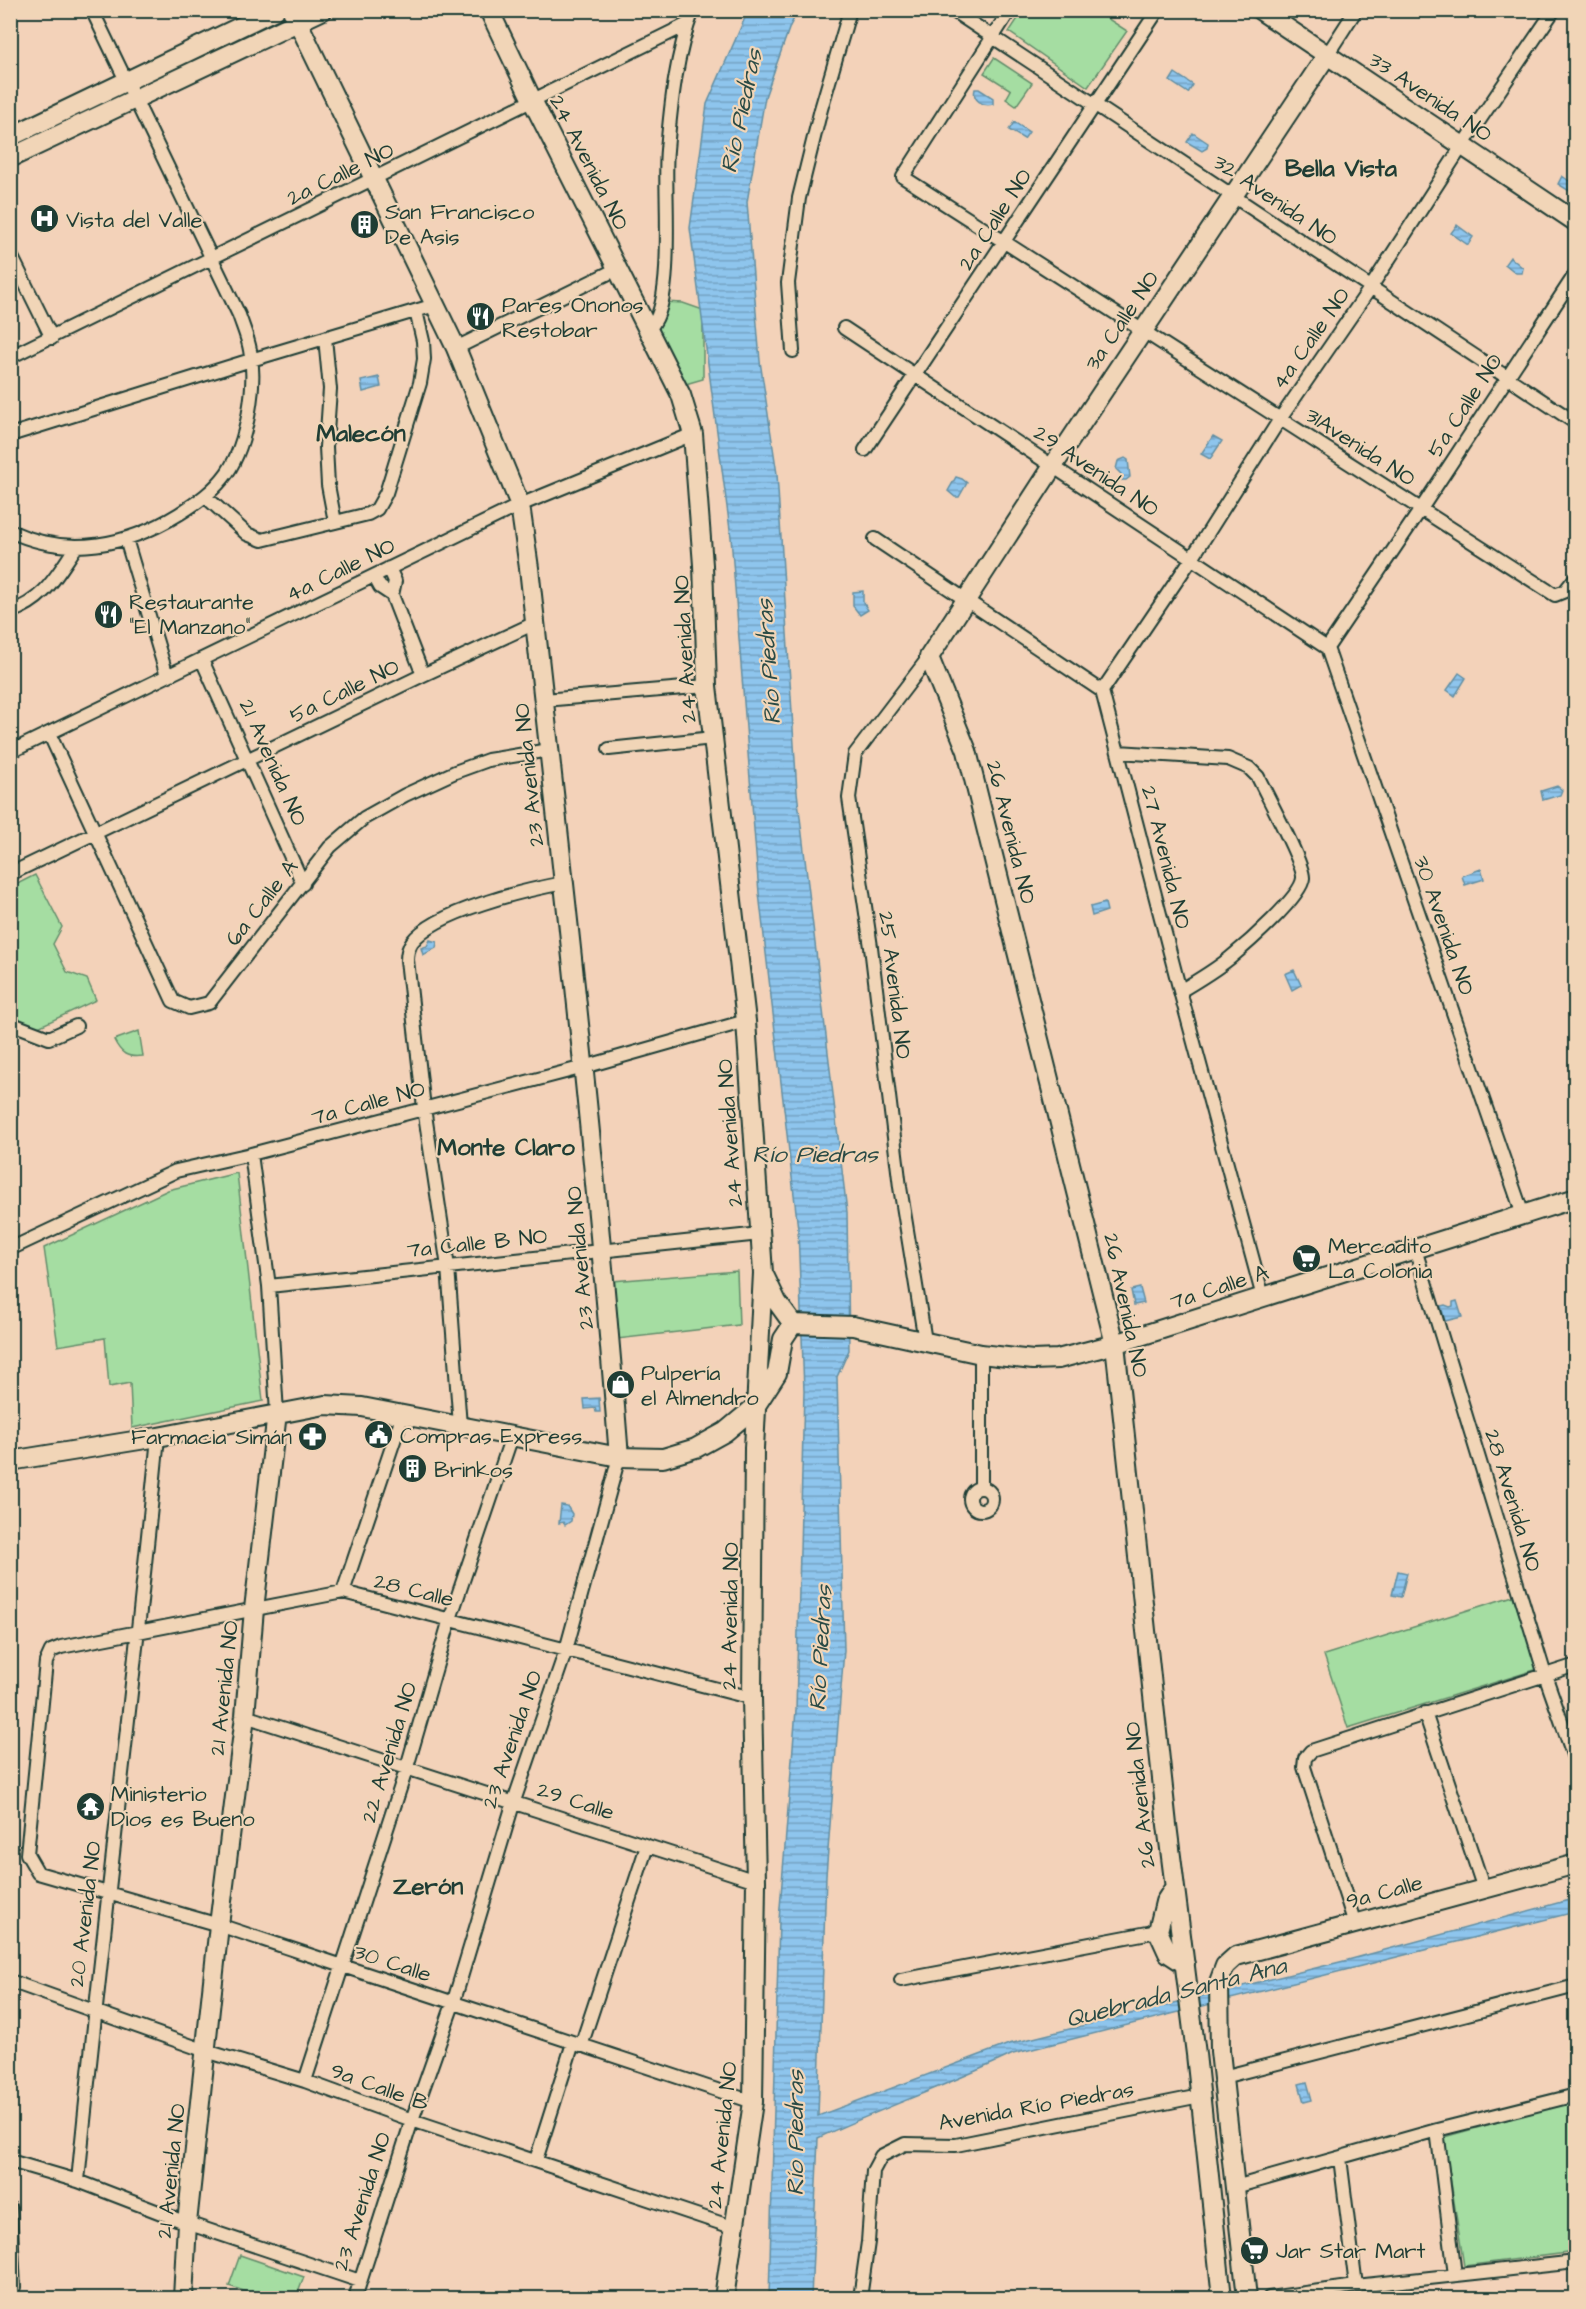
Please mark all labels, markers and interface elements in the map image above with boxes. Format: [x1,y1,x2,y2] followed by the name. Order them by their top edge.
[712,44,772,176] water label: Río Piedras
[1362,44,1498,150] street label: 33 Avenida NO
[541,90,636,236] street label: 24 Avenida NO
[282,135,400,214] street label: 2a Calle NO
[1207,147,1344,254] street label: 32 Avenida NO
[1285,152,1398,186] district label: Bella Vista
[951,163,1040,277] street label: 2a Calle NO
[385,197,535,253] place label: San Francisco De Asis
[29,203,61,235] hospital icon: Vista del Valle
[66,205,202,236] place label: Vista del Valle
[348,208,380,240] building icon: San Francisco De Asis
[1077,265,1167,377] street label: 3a Calle NO
[1265,281,1358,396] street label: 4a Calle NO
[502,290,644,346] place label: Pares Ononos Restobar
[465,301,497,333] restaurant icon: Pares Ononos Restobar
[1420,347,1511,464] street label: 5a Calle NO
[1299,400,1421,495] street label: 31Avenida NO
[316,417,406,451] district label: Malecón
[1027,418,1165,525] street label: 29 Avenida NO
[281,530,401,610] street label: 4a Calle NO
[666,574,705,724] street label: 24 Avenida NO
[129,587,254,643] place label: Restaurante "El Manzano"
[748,596,790,726] water label: Río Piedras
[92,598,124,630] restaurant icon: Restaurante "El Manzano"
[285,651,405,731] street label: 5a Calle NO
[231,694,315,831] street label: 21 Avenida NO
[507,701,552,848] street label: 23 Avenida NO
[978,757,1043,908] street label: 26 Avenida NO
[1133,783,1198,932] street label: 27 Avenida NO
[1405,852,1482,1000] street label: 30 Avenida NO
[218,853,306,953] street label: 6a Calle A
[870,910,919,1061] street label: 25 Avenida NO
[710,1058,751,1208] street label: 24 Avenida NO
[308,1073,429,1133] street label: 7a Calle NO
[437,1131,575,1165] district label: Monte Claro
[752,1138,880,1172] water label: Río Piedras
[559,1184,602,1331] street label: 23 Avenida NO
[405,1221,549,1266] street label: 7a Calle B NO
[1095,1230,1156,1381] street label: 26 Avenida NO
[1328,1231,1433,1287] place label: Mercadito La Colonia
[1291,1242,1323,1274] supermarket icon: Mercadito La Colonia
[1166,1257,1273,1318] street label: 7a Calle A
[641,1358,759,1414] place label: Pulpería el Almendro
[604,1369,636,1401] shop icon: Pulpería el Almendro
[363,1419,395,1451] public building icon: Compras Express
[297,1420,329,1452] pharmacy icon: Farmacia Simán
[400,1421,582,1452] place label: Compras Express
[131,1422,292,1453] place label: Farmacia Simán
[1476,1426,1549,1576] street label: 28 Avenida NO
[397,1453,429,1485] building icon: Brinkos
[434,1455,513,1486] place label: Brinkos
[714,1542,747,1690] street label: 24 Avenida NO
[370,1566,457,1615] street label: 28 Calle
[801,1583,841,1712] water label: Río Piedras
[202,1619,247,1757] street label: 21 Avenida NO
[474,1666,551,1813] street label: 23 Avenida NO
[353,1678,426,1827] street label: 22 Avenida NO
[1117,1720,1164,1869] street label: 26 Avenida NO
[533,1774,618,1828] street label: 29 Calle
[111,1779,255,1835] place label: Ministerio Dios es Bueno
[74,1790,106,1822] temple icon: Ministerio Dios es Bueno
[61,1839,110,1989] street label: 20 Avenida NO
[1343,1867,1426,1918] street label: 9a Calle
[393,1870,463,1904] district label: Zerón
[350,1936,435,1990] street label: 30 Calle
[1062,1949,1292,2037] water label: Quebrada Santa Ana
[326,2055,433,2120] street label: 9a Calle B
[699,2060,746,2210] street label: 24 Avenida NO
[779,2068,813,2196] water label: Río Piedras
[936,2074,1137,2139] street label: Avenida Río Piedras
[149,2102,194,2240] street label: 21 Avenida NO
[325,2128,400,2275] street label: 23 Avenida NO
[1239,2234,1271,2266] supermarket icon: Jar Star Mart
[1276,2236,1425,2267] place label: Jar Star Mart

